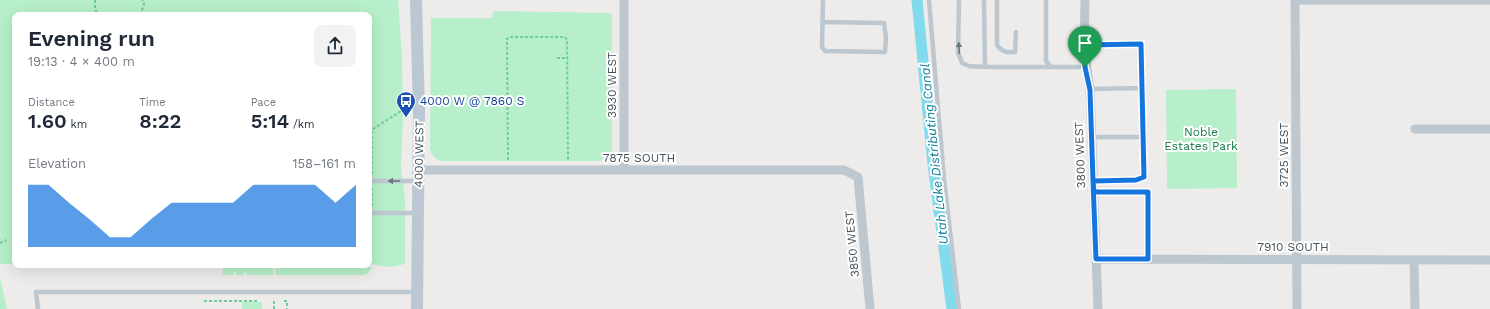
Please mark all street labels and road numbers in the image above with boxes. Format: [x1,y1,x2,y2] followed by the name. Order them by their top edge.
[605,52,619,118] street label: 3930 WEST
[411,120,427,188] street label: 4000 WEST
[1072,121,1088,189] street label: 3800 WEST
[1277,123,1291,187] street label: 3725 WEST
[603,151,675,165] street label: 7875 SOUTH
[842,210,862,278] street label: 3850 WEST
[1257,240,1329,254] street label: 7910 SOUTH

